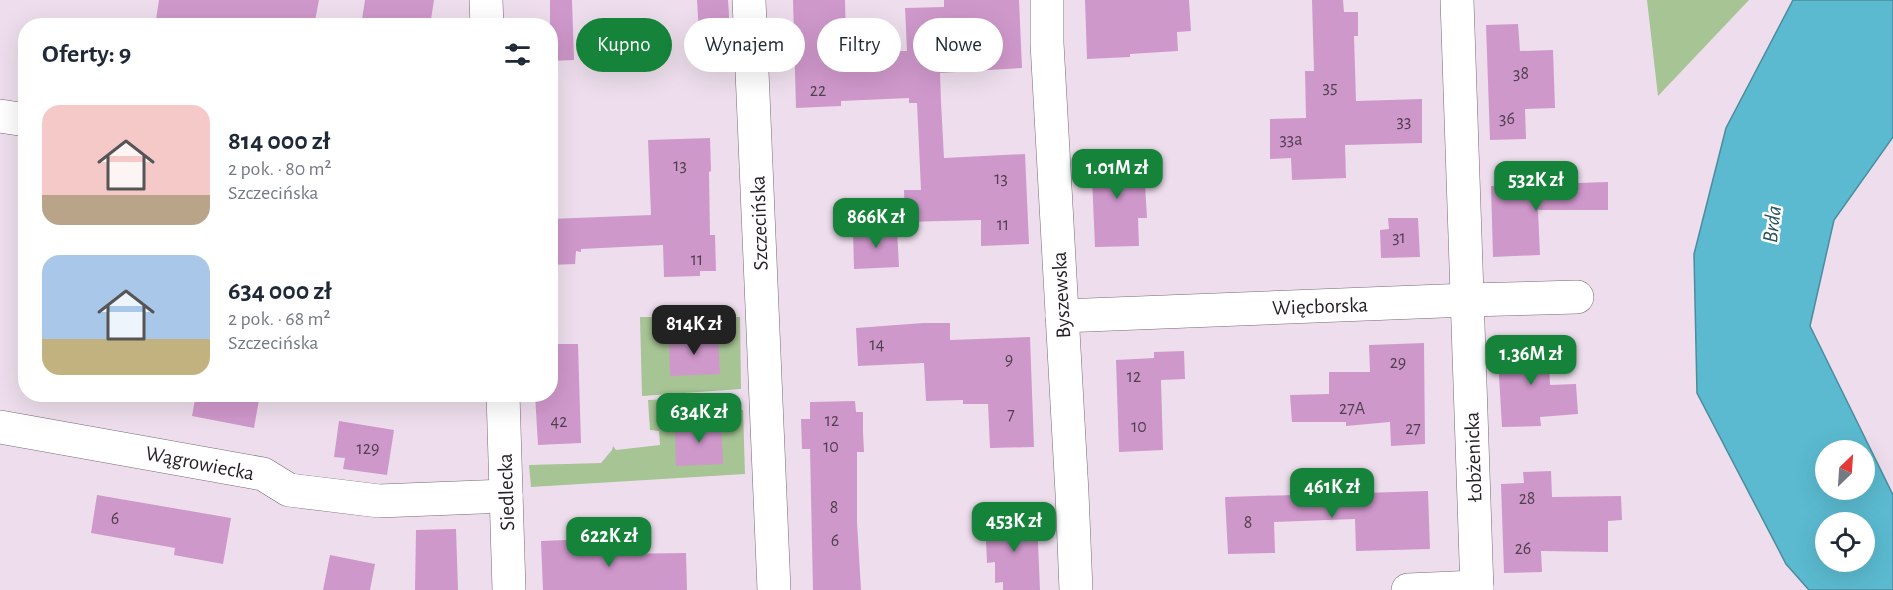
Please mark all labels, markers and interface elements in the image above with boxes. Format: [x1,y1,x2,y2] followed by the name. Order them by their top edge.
[576,18,672,72] chip: Kupno
[684,18,805,72] chip: Wynajem
[817,18,901,72] chip: Filtry
[913,18,1003,72] chip: Nowe
[501,38,534,71] icon: filters
[42,41,131,67] text: Oferty: 9
[1513,65,1529,83] house number: 38
[1323,79,1337,97] house number: 35
[810,82,826,100] house number: 22
[1499,110,1515,128] house number: 36
[1397,113,1411,131] house number: 33
[228,128,330,154] text: 814 000 zł
[90,129,162,201] icon: home
[1279,131,1303,149] house number: 33a
[1055,149,1179,200] pin: 1.01M zł
[673,157,687,175] house number: 13
[1086,158,1148,178] text: 1.01M zł
[228,159,332,179] text: 2 pok. · 80 m²
[1481,161,1591,212] pin: 532K zł
[994,170,1008,188] house number: 13
[1508,170,1564,190] text: 532K zł
[747,175,772,271] street label: Szczecińska
[228,183,319,203] text: Szczecińska
[821,198,931,249] pin: 866K zł
[1759,204,1785,244] water label: Brda
[847,207,905,227] text: 866K zł
[997,216,1009,234] house number: 11
[1392,229,1406,247] house number: 31
[691,251,703,269] house number: 11
[1049,251,1074,339] street label: Byszewska
[228,278,332,304] text: 634 000 zł
[90,279,162,351] icon: home
[1272,294,1369,319] street label: Więcborska
[639,305,749,356] pin: 814K zł
[228,309,330,329] text: 2 pok. · 68 m²
[666,314,722,334] text: 814K zł
[228,333,319,353] text: Szczecińska
[1469,335,1593,386] pin: 1.36M zł
[870,336,885,354] house number: 14
[1499,344,1563,364] text: 1.36M zł
[1005,351,1013,369] house number: 9
[1390,354,1406,372] house number: 29
[1127,368,1141,386] house number: 12
[644,393,754,444] pin: 634K zł
[1339,400,1366,418] house number: 27A
[670,402,728,422] text: 634K zł
[1007,406,1015,424] house number: 7
[1461,411,1486,503] street label: Łobżenicka
[825,412,839,430] house number: 12
[551,413,567,431] house number: 42
[1131,418,1147,436] house number: 10
[1405,420,1421,438] house number: 27
[823,438,839,456] house number: 10
[357,440,379,458] house number: 129
[1815,440,1875,500] north arrow
[1815,440,1875,572] map controls
[144,443,256,484] street label: Wągrowiecka
[495,453,518,531] street label: Siedlecka
[1277,468,1387,519] pin: 461K zł
[1304,477,1360,497] text: 461K zł
[1519,490,1535,508] house number: 28
[830,499,838,517] house number: 8
[959,502,1069,553] pin: 453K zł
[111,510,119,528] house number: 6
[986,511,1042,531] text: 453K zł
[1815,512,1875,572] button: locate
[1244,514,1252,532] house number: 8
[554,517,664,568] pin: 622K zł
[580,526,638,546] text: 622K zł
[831,532,839,550] house number: 6
[1515,540,1531,558] house number: 26

